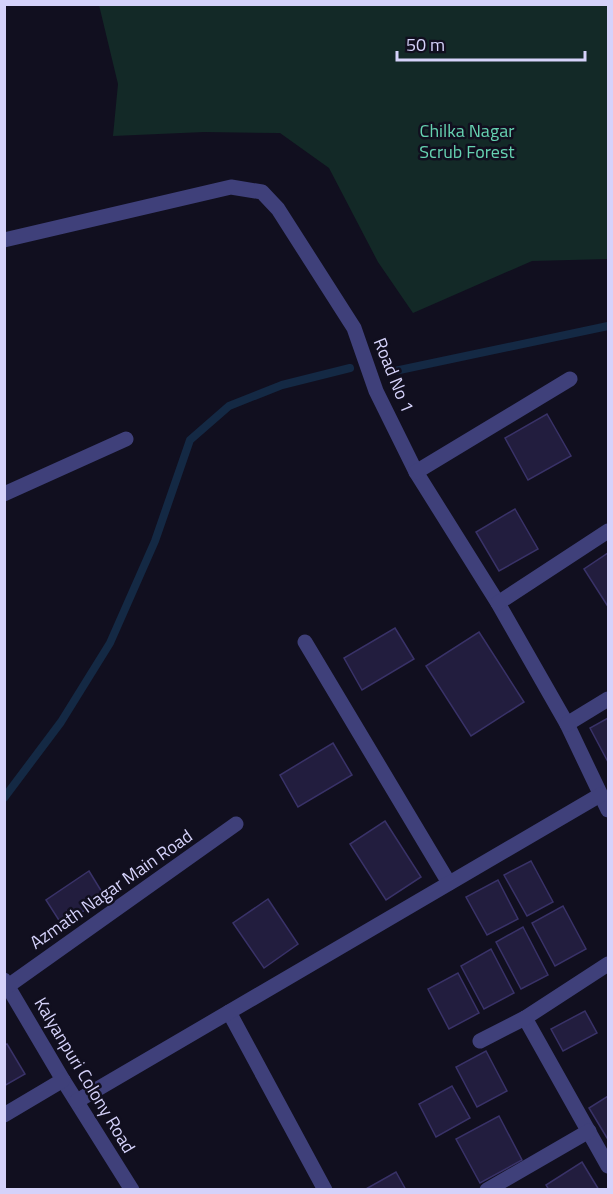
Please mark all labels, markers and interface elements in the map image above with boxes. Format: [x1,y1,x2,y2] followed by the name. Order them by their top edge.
[397,24,584,62] scale bar
[406,31,445,58] text: 50 m
[419,117,515,165] park label: Chilka Nagar Scrub Forest
[367,334,421,416] street label: Road No 1
[24,823,198,955] street label: Azmath Nagar Main Road
[28,992,142,1158] street label: Kalyanpuri Colony Road

